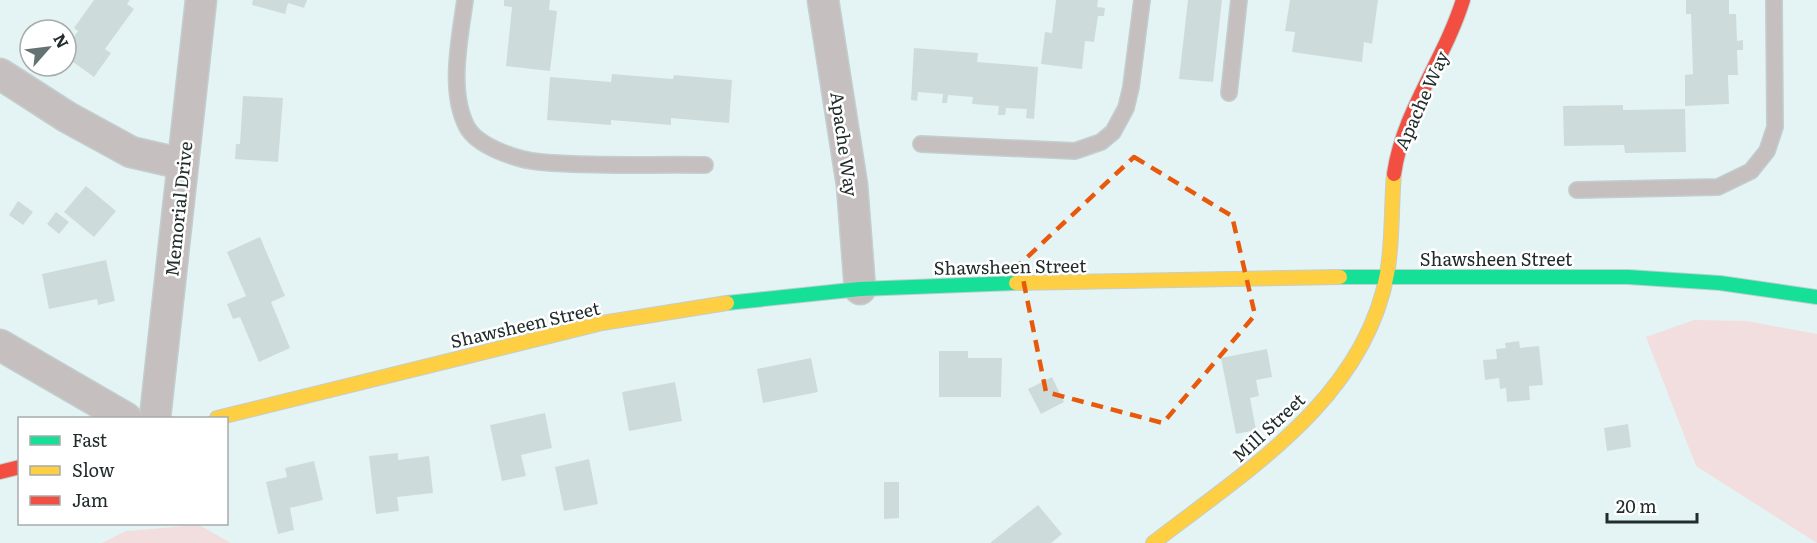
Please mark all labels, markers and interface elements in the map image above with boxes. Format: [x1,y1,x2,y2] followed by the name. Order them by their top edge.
[18,18,78,78] north arrow
[48,29,76,52] text: N
[1387,46,1455,154] street label: Apache Way
[824,90,866,199] street label: Apache Way
[157,140,199,278] street label: Memorial Drive
[1420,245,1573,272] street label: Shawsheen Street
[933,251,1087,281] street label: Shawsheen Street
[448,294,603,354] street label: Shawsheen Street
[1226,386,1311,468] street label: Mill Street
[18,417,228,525] legend
[72,426,108,453] text: Fast
[72,456,115,483] text: Slow
[72,486,108,513] text: Jam
[1607,486,1697,524] scale bar
[1616,492,1657,519] text: 20 m

